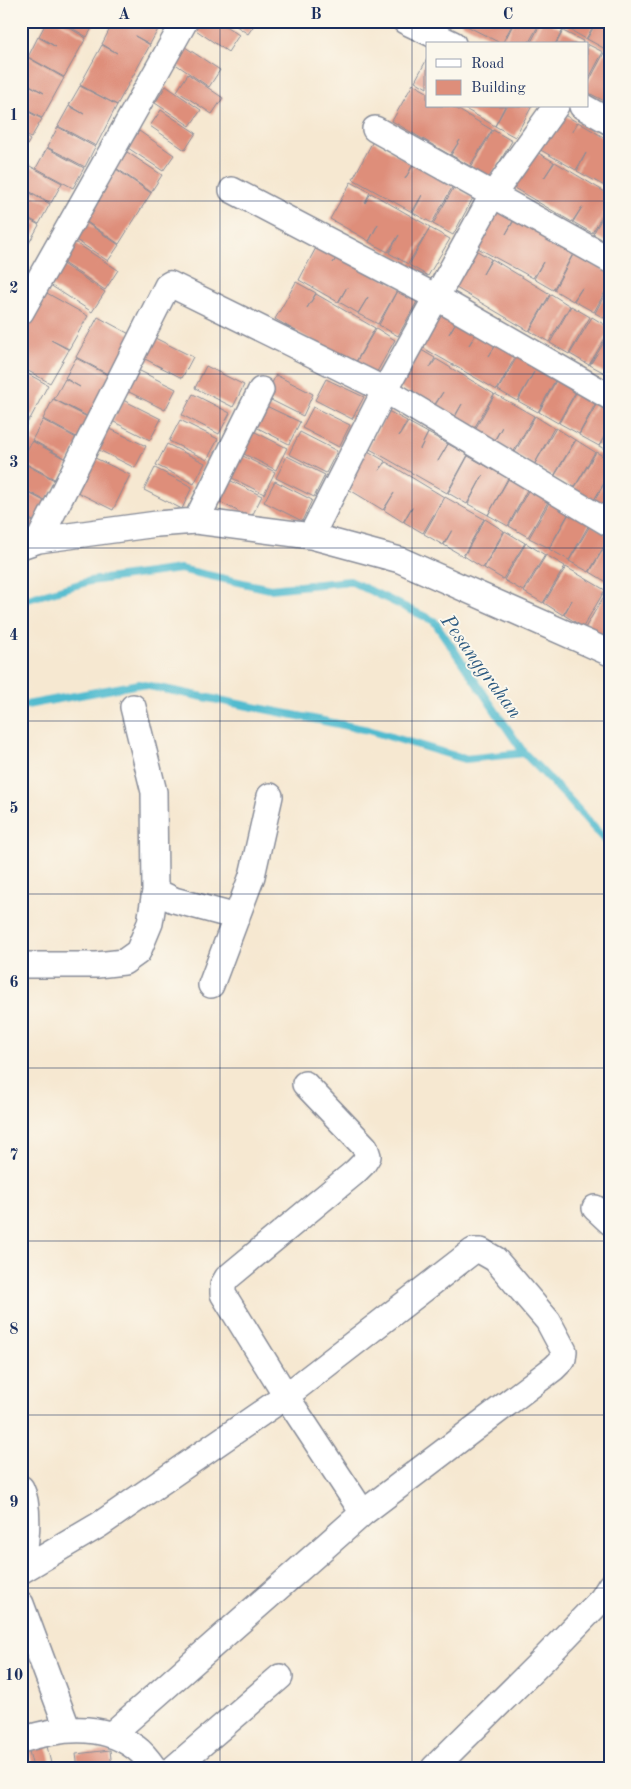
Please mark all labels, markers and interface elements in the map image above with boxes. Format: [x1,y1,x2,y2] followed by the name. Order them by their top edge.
[118,7,130,23] text: A
[310,7,322,23] text: B
[503,7,513,23] text: C
[426,42,588,108] legend
[471,57,505,72] text: Road
[471,81,526,96] text: Building
[9,108,19,124] text: 1
[9,281,19,297] text: 2
[9,455,19,471] text: 3
[436,611,525,723] water label: Pesanggrahan
[9,628,19,644] text: 4
[9,801,19,817] text: 5
[9,975,19,991] text: 6
[9,1148,19,1164] text: 7
[9,1322,19,1338] text: 8
[9,1495,19,1511] text: 9
[5,1668,23,1684] text: 10

